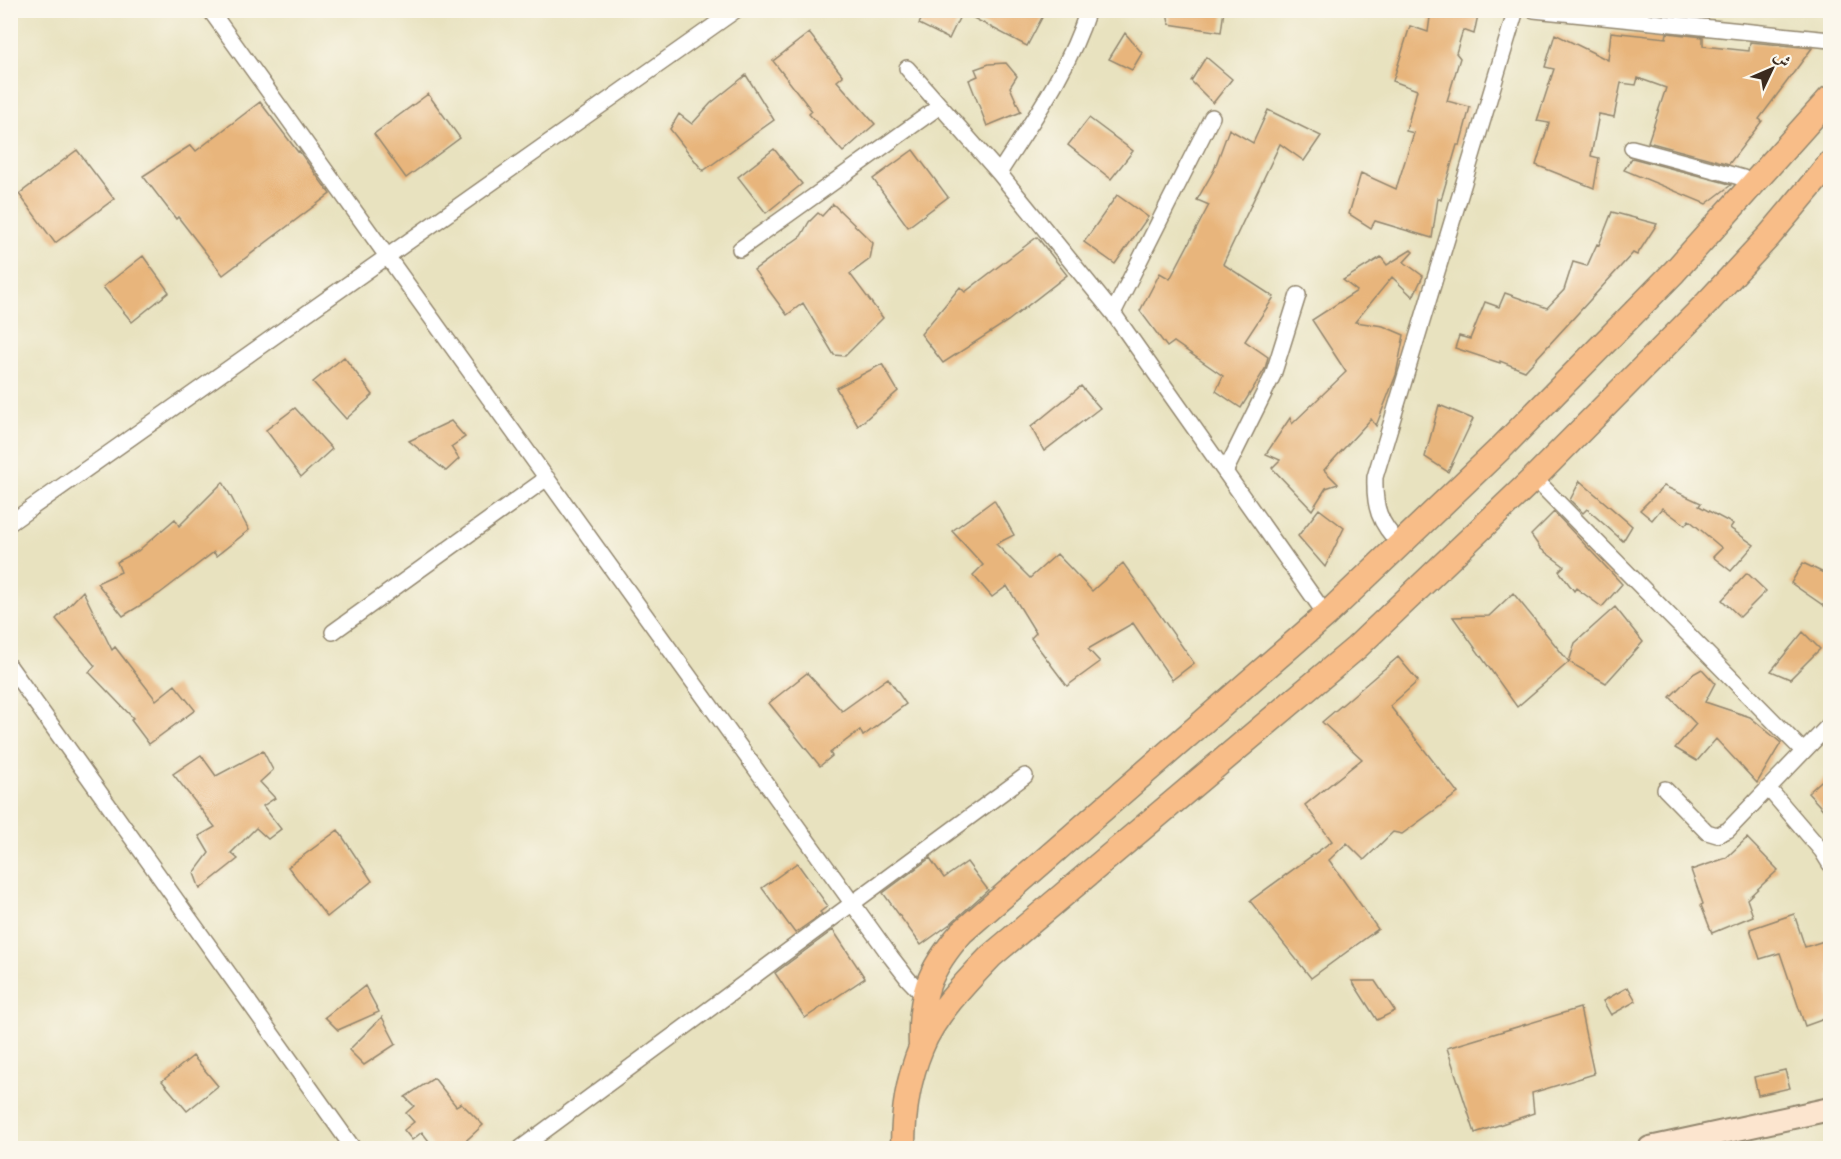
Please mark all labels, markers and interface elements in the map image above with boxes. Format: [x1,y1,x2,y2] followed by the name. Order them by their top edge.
[1742,39,1802,99] north arrow
[1769,45,1797,73] text: ش

